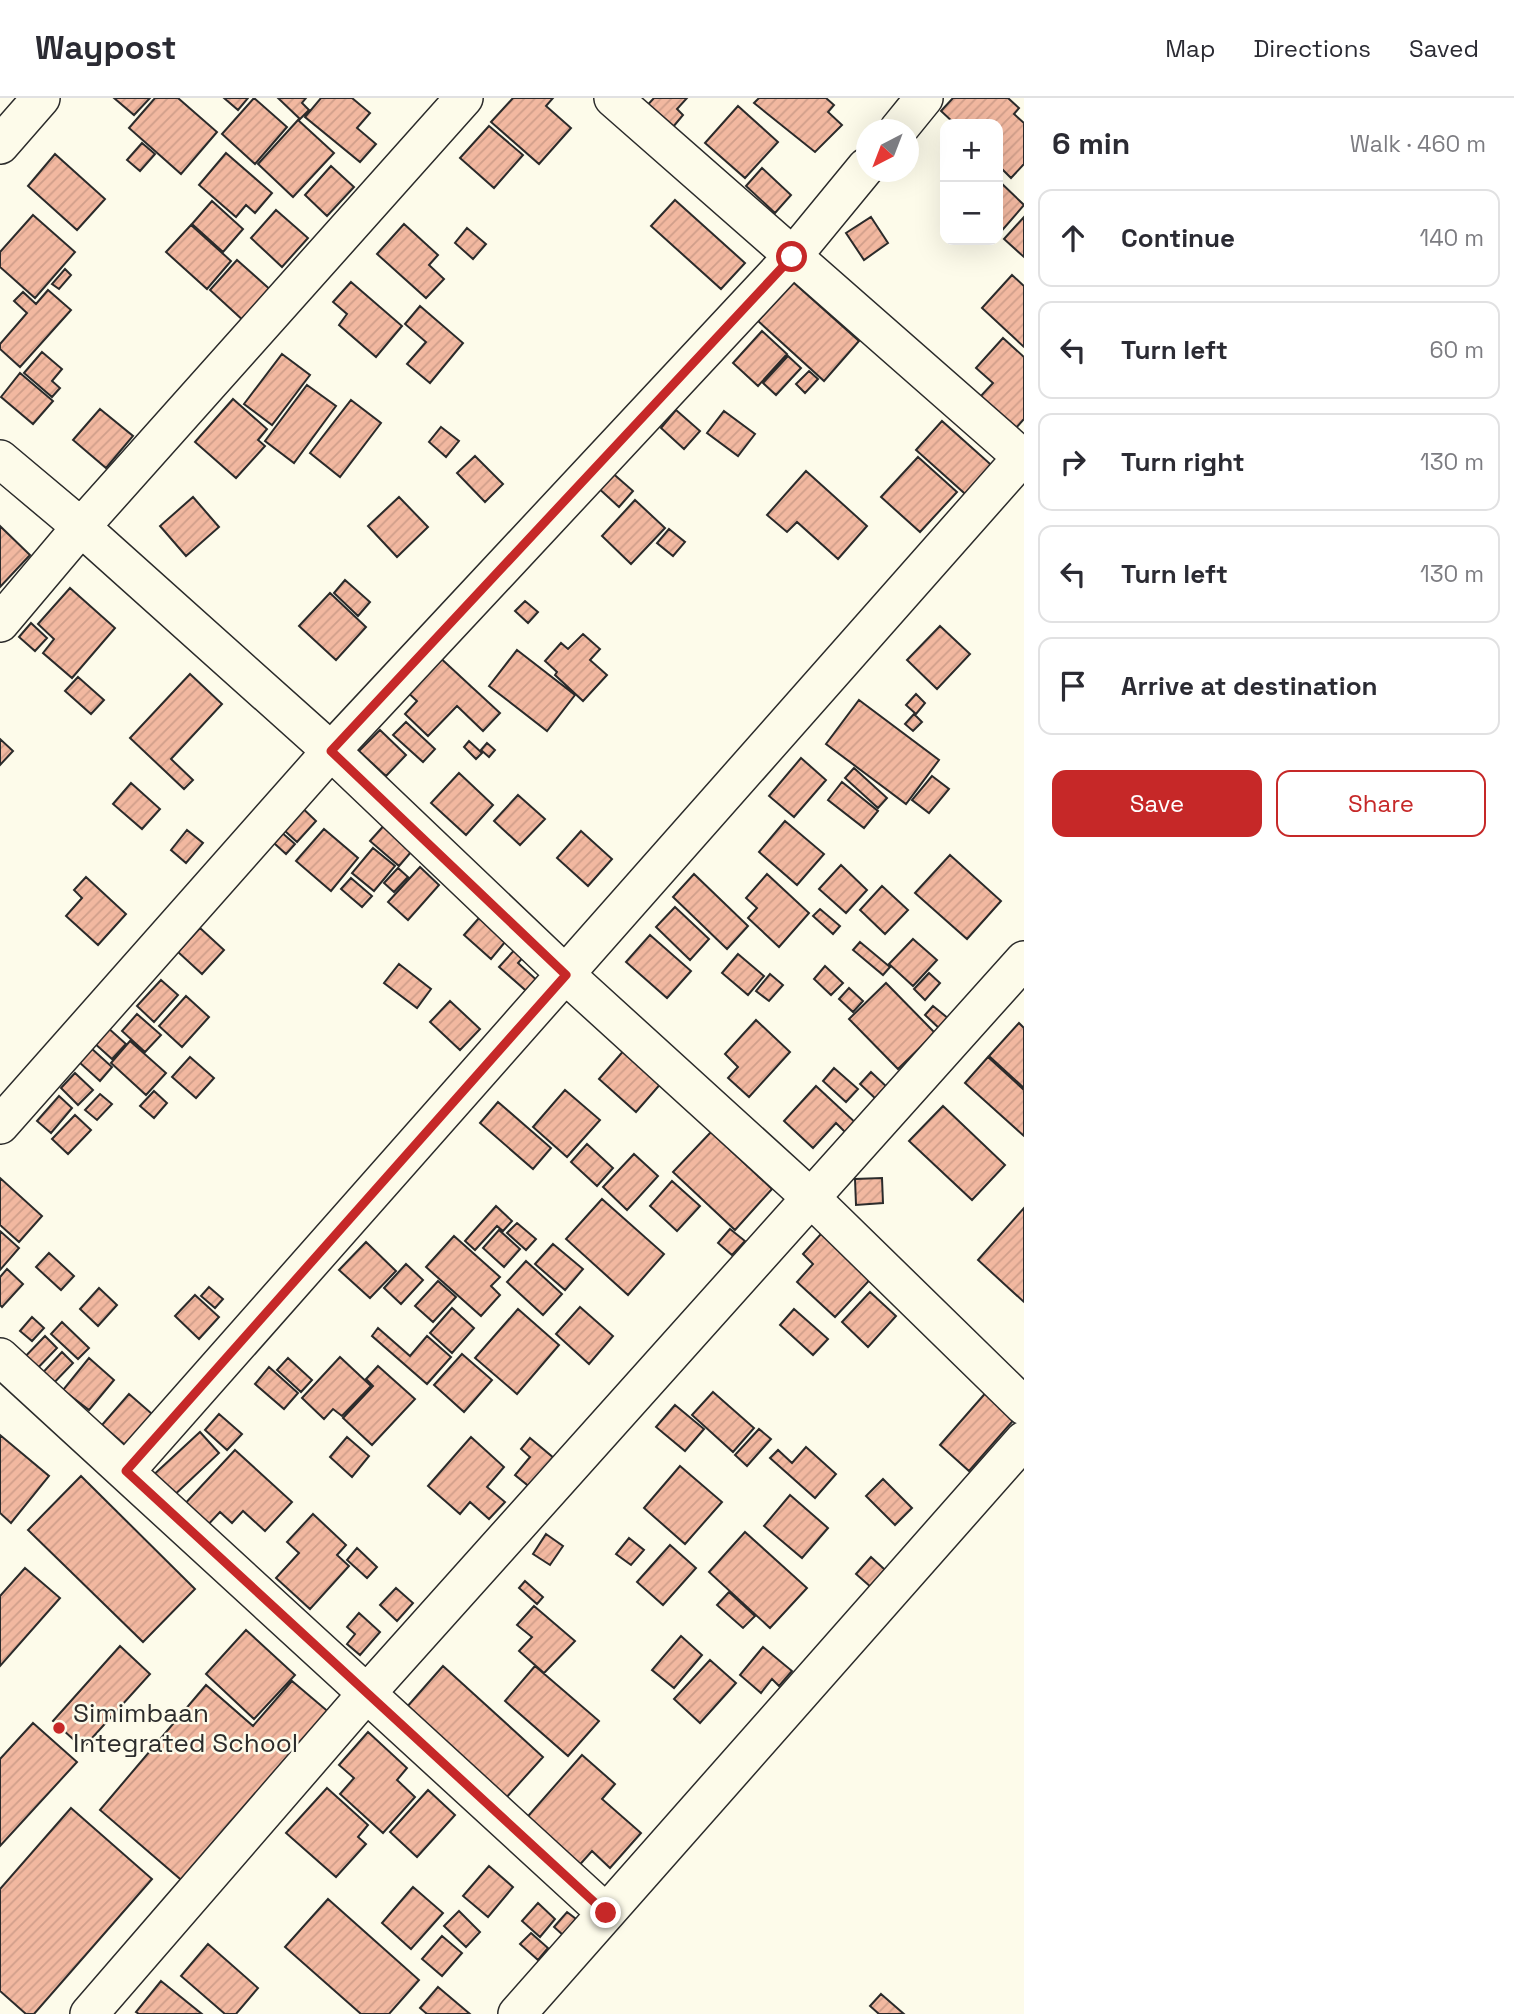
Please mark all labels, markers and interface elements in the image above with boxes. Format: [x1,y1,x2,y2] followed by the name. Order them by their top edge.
[35,27,177,69] text: Waypost
[1165,33,1215,64] text: Map
[1253,33,1371,64] text: Directions
[1409,33,1479,64] text: Saved
[856,119,919,182] north arrow
[940,119,1003,245] map controls
[940,119,1003,182] button: +
[1052,124,1130,163] text: 6 min
[1350,129,1486,159] text: Walk · 460 m
[940,182,1003,245] button: −
[1054,219,1092,257] icon: ahead
[1121,221,1235,255] text: Continue
[1420,223,1484,253] text: 140 m
[776,241,807,272] route start
[1054,331,1092,369] icon: left
[1121,333,1228,367] text: Turn left
[1429,335,1484,365] text: 60 m
[1054,443,1092,481] icon: right
[1121,445,1245,479] text: Turn right
[1420,447,1484,477] text: 130 m
[1054,555,1092,593] icon: left
[1121,557,1228,591] text: Turn left
[1420,559,1484,589] text: 130 m
[1054,667,1092,705] icon: arrive
[1121,669,1378,703] text: Arrive at destination
[1052,770,1262,837] button: Save
[1276,770,1486,837] button: Share
[73,1696,298,1760] place label: Simimbaan Integrated School
[51,1720,67,1736] marker: Simimbaan Integrated School
[590,1897,621,1928] route end

